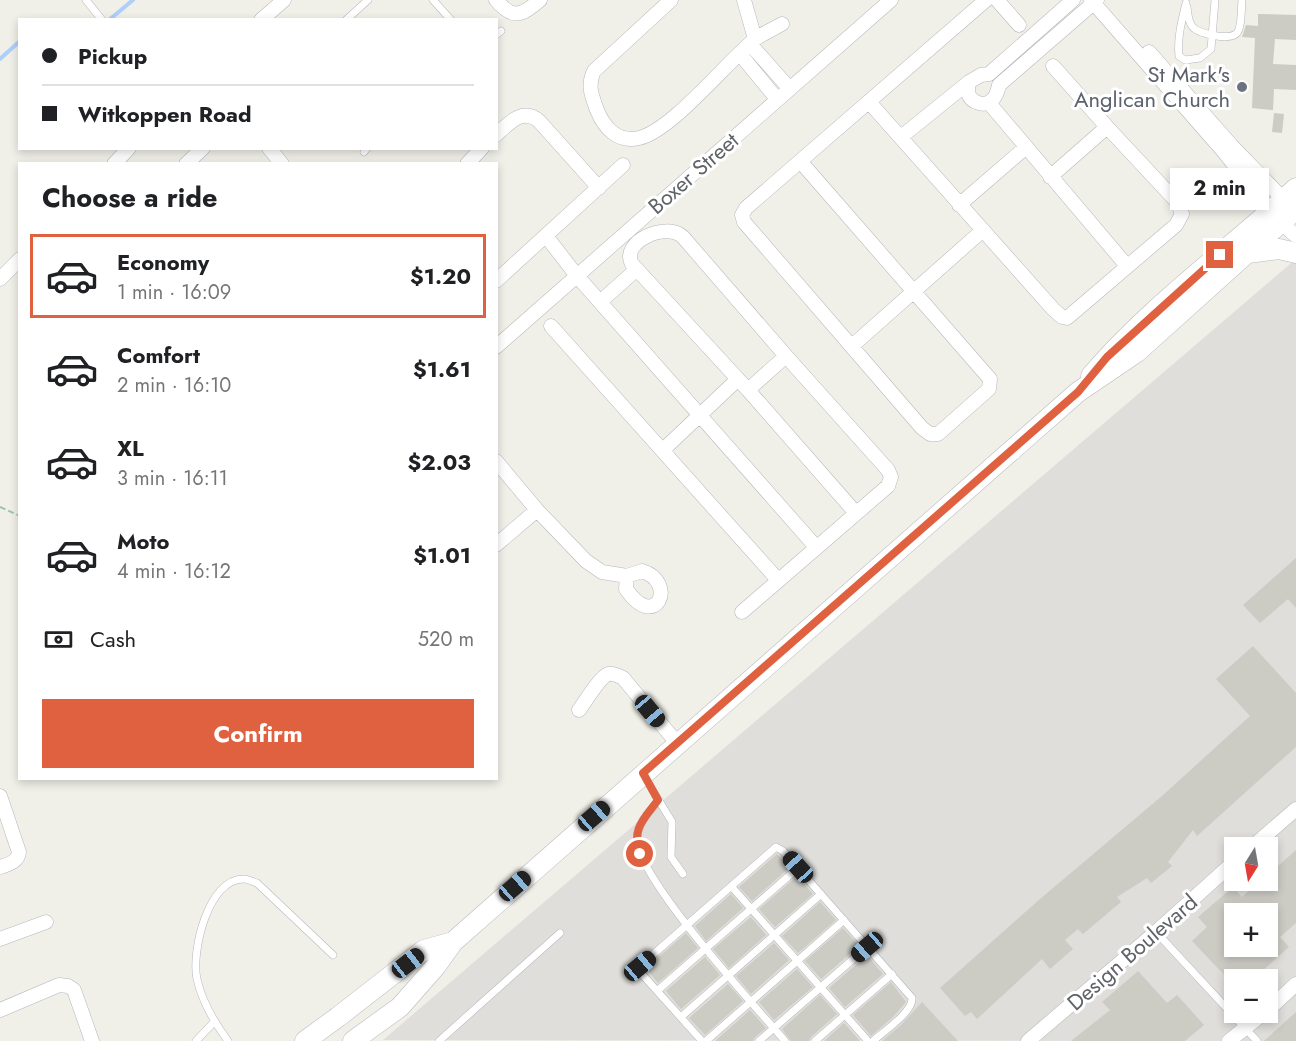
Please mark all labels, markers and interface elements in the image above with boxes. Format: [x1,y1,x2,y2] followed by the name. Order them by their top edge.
[78,40,147,72] text: Pickup
[1074,58,1230,115] place label: St Mark's Anglican Church
[1235,80,1249,94] marker: St Mark's Anglican Church
[78,98,252,130] text: Witkoppen Road
[641,124,746,221] street label: Boxer Street
[1170,168,1270,210] callout: 2 min
[1193,174,1246,203] text: 2 min
[42,178,217,217] text: Choose a ride
[1206,241,1233,268] route end
[117,246,209,278] text: Economy
[45,249,99,303] icon: car
[410,260,471,292] text: $1.20
[117,278,231,307] text: 1 min · 16:09
[117,339,200,371] text: Comfort
[45,342,99,396] icon: car
[413,353,471,385] text: $1.61
[117,371,231,400] text: 2 min · 16:10
[117,432,144,464] text: XL
[45,435,99,489] icon: car
[408,446,471,478] text: $2.03
[117,464,228,493] text: 3 min · 16:11
[117,525,170,557] text: Moto
[45,528,99,582] icon: car
[413,539,471,571] text: $1.01
[117,557,231,586] text: 4 min · 16:12
[42,623,75,656] icon: cash
[90,623,136,655] text: Cash
[418,625,474,654] text: 520 m
[632,691,668,731] car
[42,699,474,768] button: Confirm
[575,797,613,835] car
[1224,837,1278,891] north arrow
[1224,837,1278,1023] map controls
[626,840,653,867] route start
[779,848,817,886] car
[496,867,534,905] car
[1060,886,1204,1018] street label: Design Boulevard
[1224,903,1278,957] button: +
[848,928,886,966] car
[388,945,428,981] car
[620,948,660,984] car
[1224,969,1278,1023] button: −

